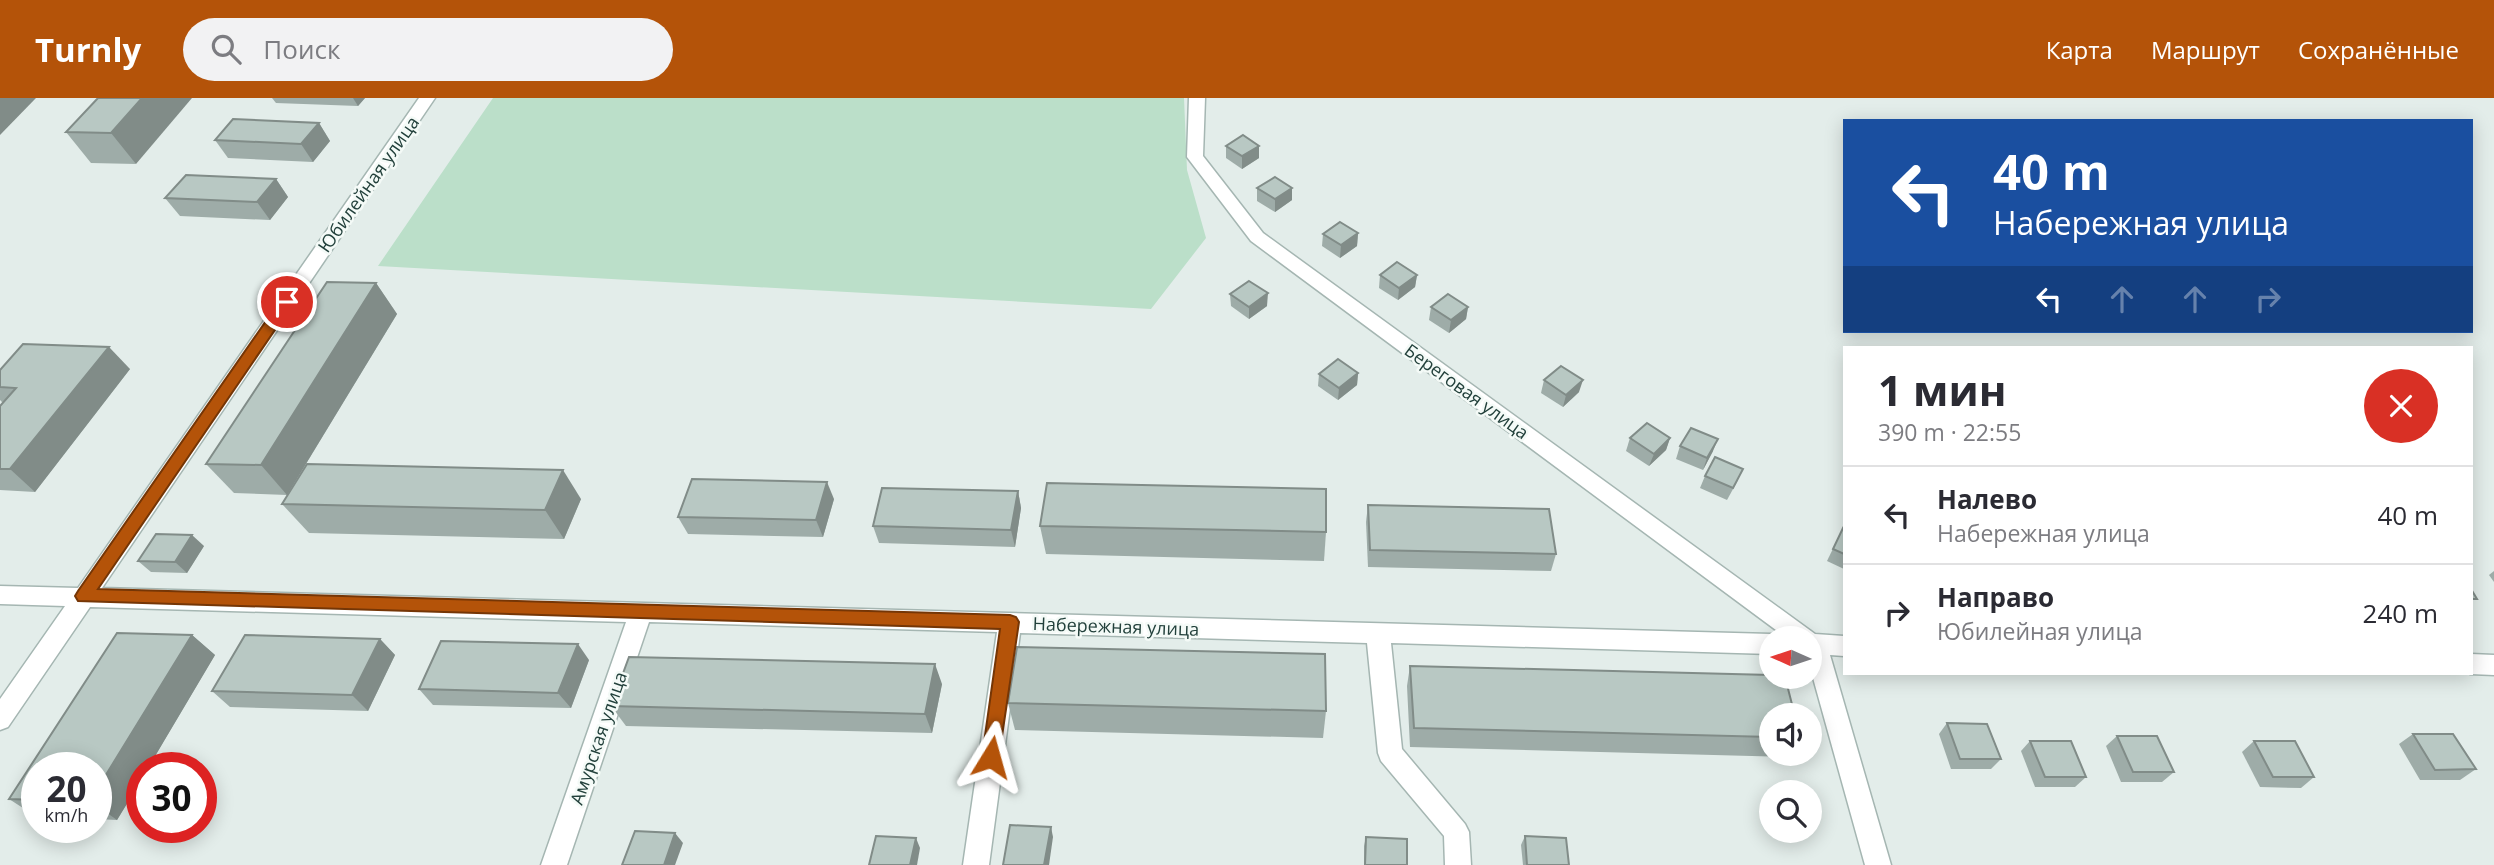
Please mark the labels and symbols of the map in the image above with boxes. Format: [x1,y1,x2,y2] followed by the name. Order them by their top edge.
[312,111,424,257] street label: Юбилейная улица
[257,272,317,332] pin
[1400,338,1534,444] street label: Береговая улица
[1032,611,1200,641] street label: Набережная улица
[1759,626,1822,690] north arrow
[564,668,632,808] street label: Амурская улица
[954,720,1028,794] position arrow
[126,752,217,843] speed limit sign: 30

